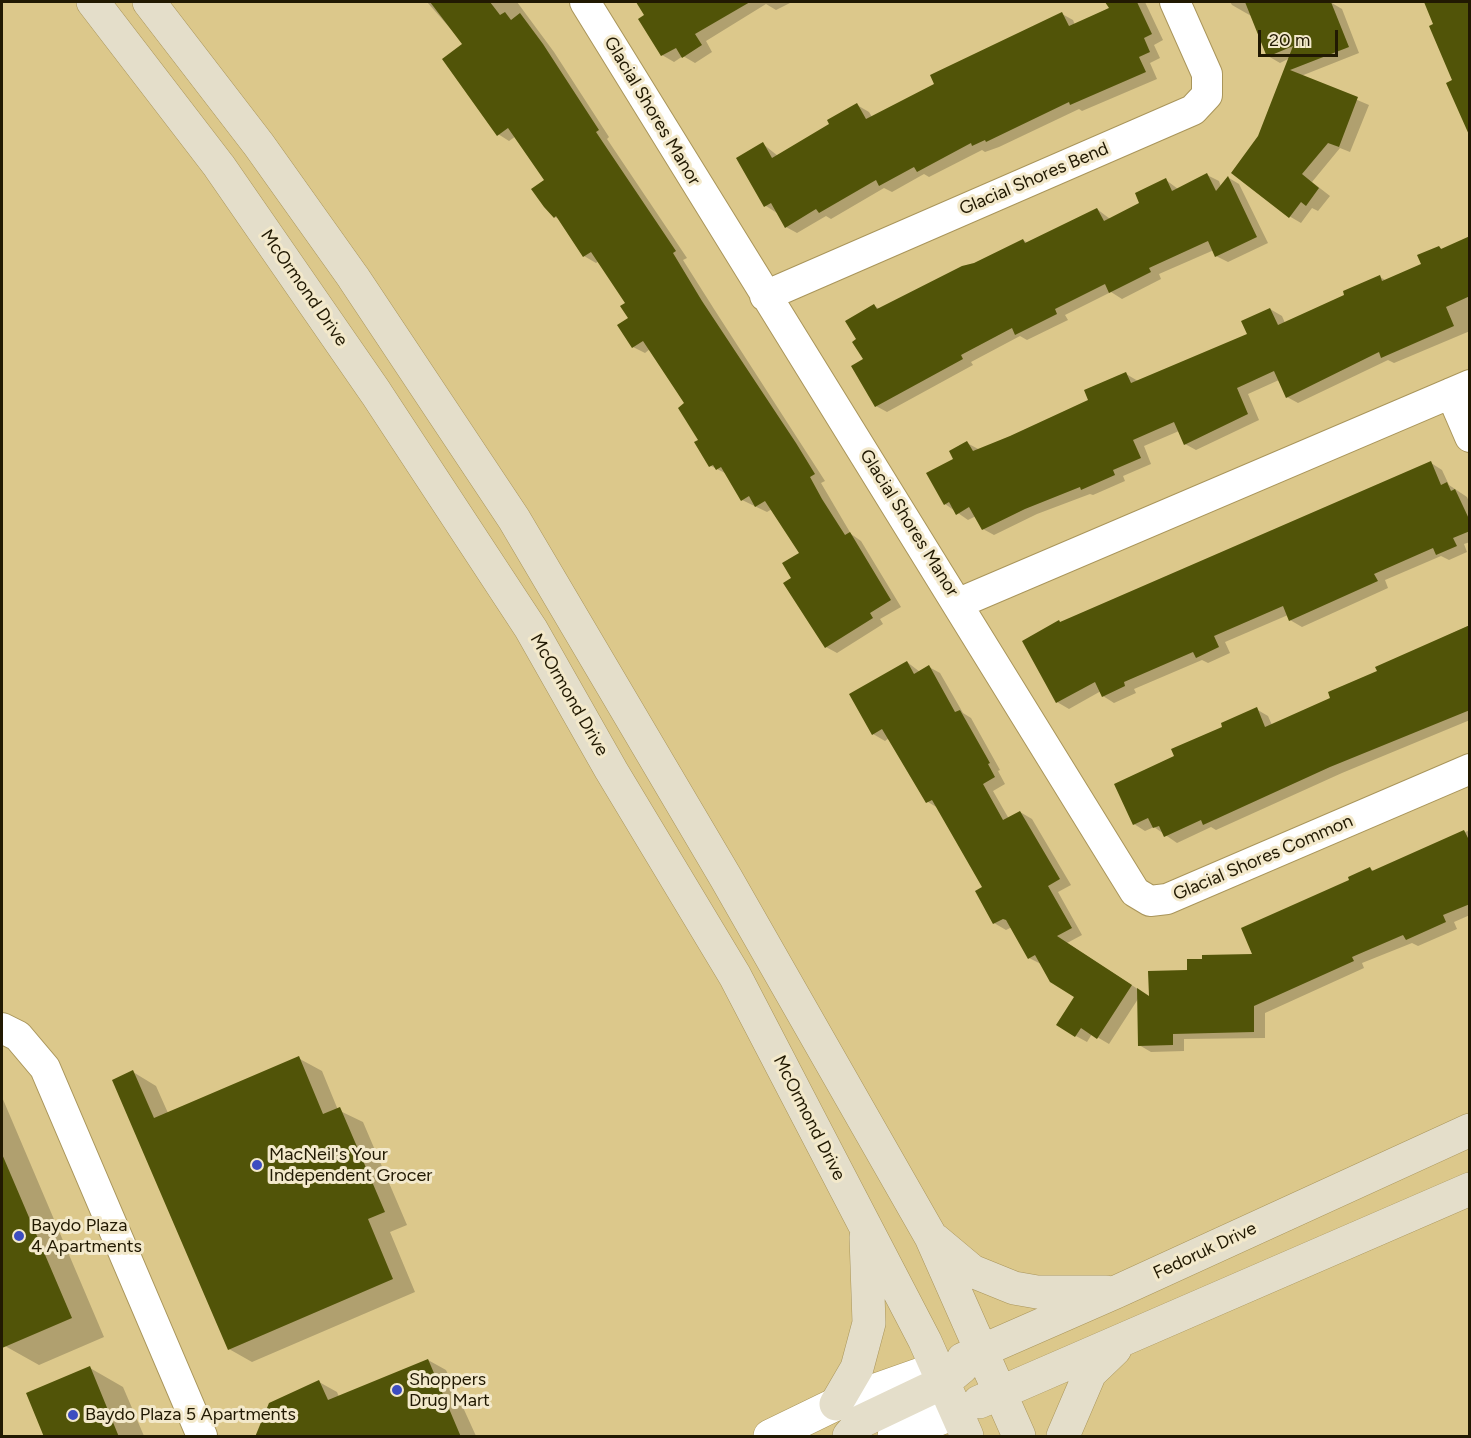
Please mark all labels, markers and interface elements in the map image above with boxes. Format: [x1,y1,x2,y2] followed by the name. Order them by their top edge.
[1261,18,1340,56] scale bar
[1269,29,1310,51] text: 20 m
[599,33,705,189] street label: Glacial Shores Manor
[956,138,1112,220] street label: Glacial Shores Bend
[256,226,352,350] street label: McOrmond Drive
[855,445,963,601] street label: Glacial Shores Manor
[525,630,613,760] street label: McOrmond Drive
[1170,810,1356,906] street label: Glacial Shores Common
[768,1052,850,1184] street label: McOrmond Drive
[269,1144,432,1186] place label: MacNeil's Your Independent Grocer
[250,1158,264,1172] marker: MacNeil's Your Independent Grocer
[31,1215,142,1258] place label: Baydo Plaza 4 Apartments
[1150,1218,1260,1284] street label: Fedoruk Drive
[12,1229,26,1243] marker: Baydo Plaza 4 Apartments
[409,1369,490,1412] place label: Shoppers Drug Mart
[390,1383,404,1397] marker: Shoppers Drug Mart
[85,1404,296,1426] place label: Baydo Plaza 5 Apartments
[66,1408,80,1422] marker: Baydo Plaza 5 Apartments

